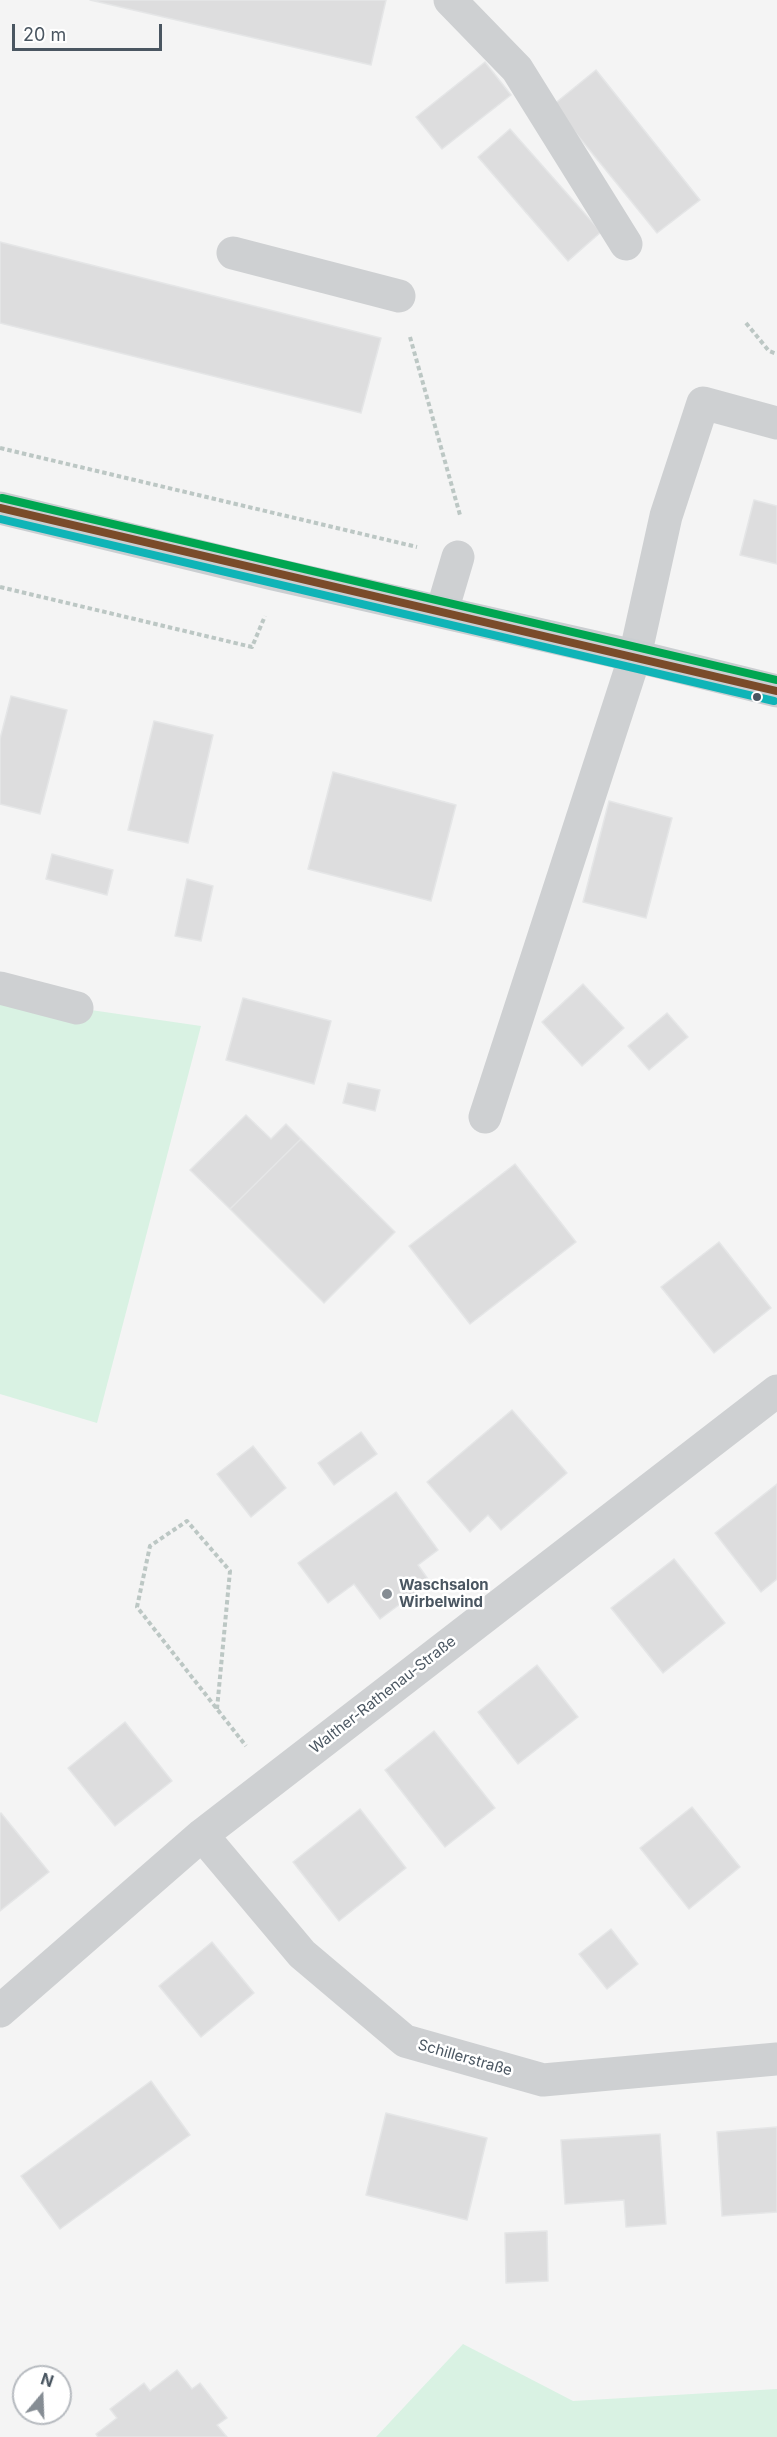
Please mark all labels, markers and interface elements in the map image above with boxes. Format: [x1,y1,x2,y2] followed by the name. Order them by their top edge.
[15,12,165,50] scale bar
[23,24,66,45] text: 20 m
[751,691,763,703] unlabelled marker
[399,1576,489,1611] place label: Waschsalon Wirbelwind
[380,1587,394,1601] marker: Waschsalon Wirbelwind
[306,1632,460,1758] street label: Walther-Rathenau-Straße
[416,2036,514,2080] street label: Schillerstraße
[12,2365,72,2425] north arrow
[38,2368,56,2391] text: N

